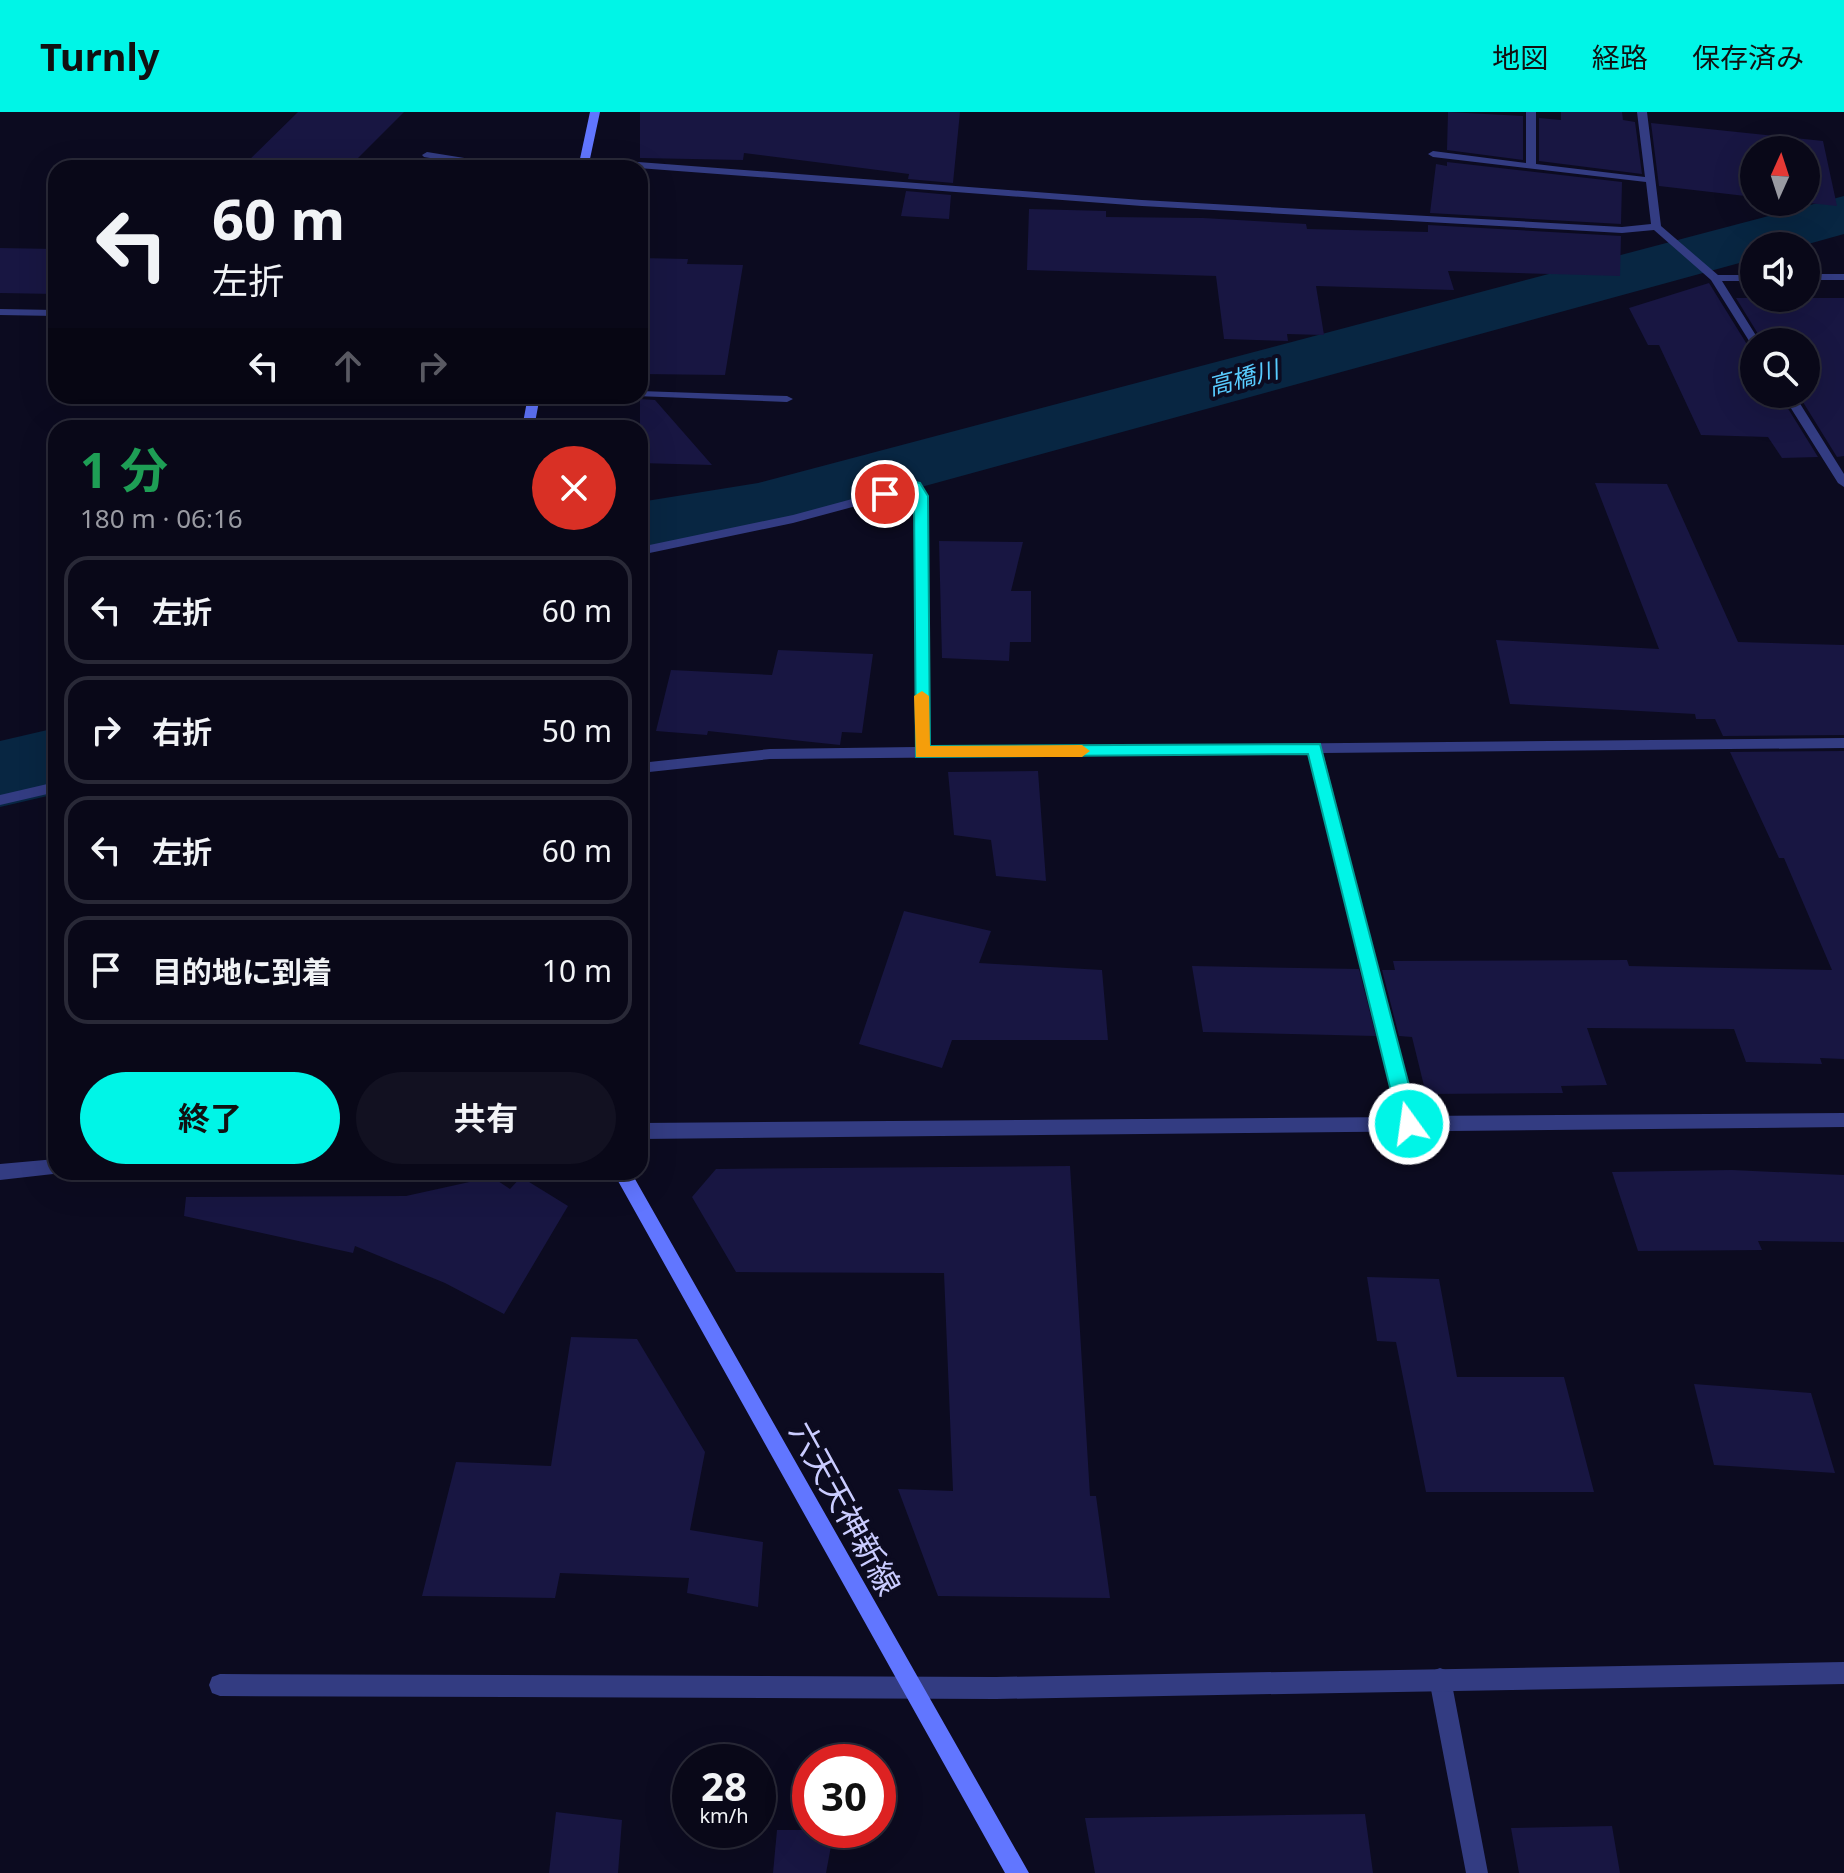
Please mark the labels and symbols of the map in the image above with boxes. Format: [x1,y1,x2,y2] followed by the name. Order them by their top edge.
[1740,136,1820,216] north arrow
[1204,351,1285,402] water label: 高橋川
[851,460,919,528] pin
[1367,1082,1451,1166] position arrow
[781,1414,911,1602] street label: 六天天神新線
[792,1744,896,1848] speed limit sign: 30

